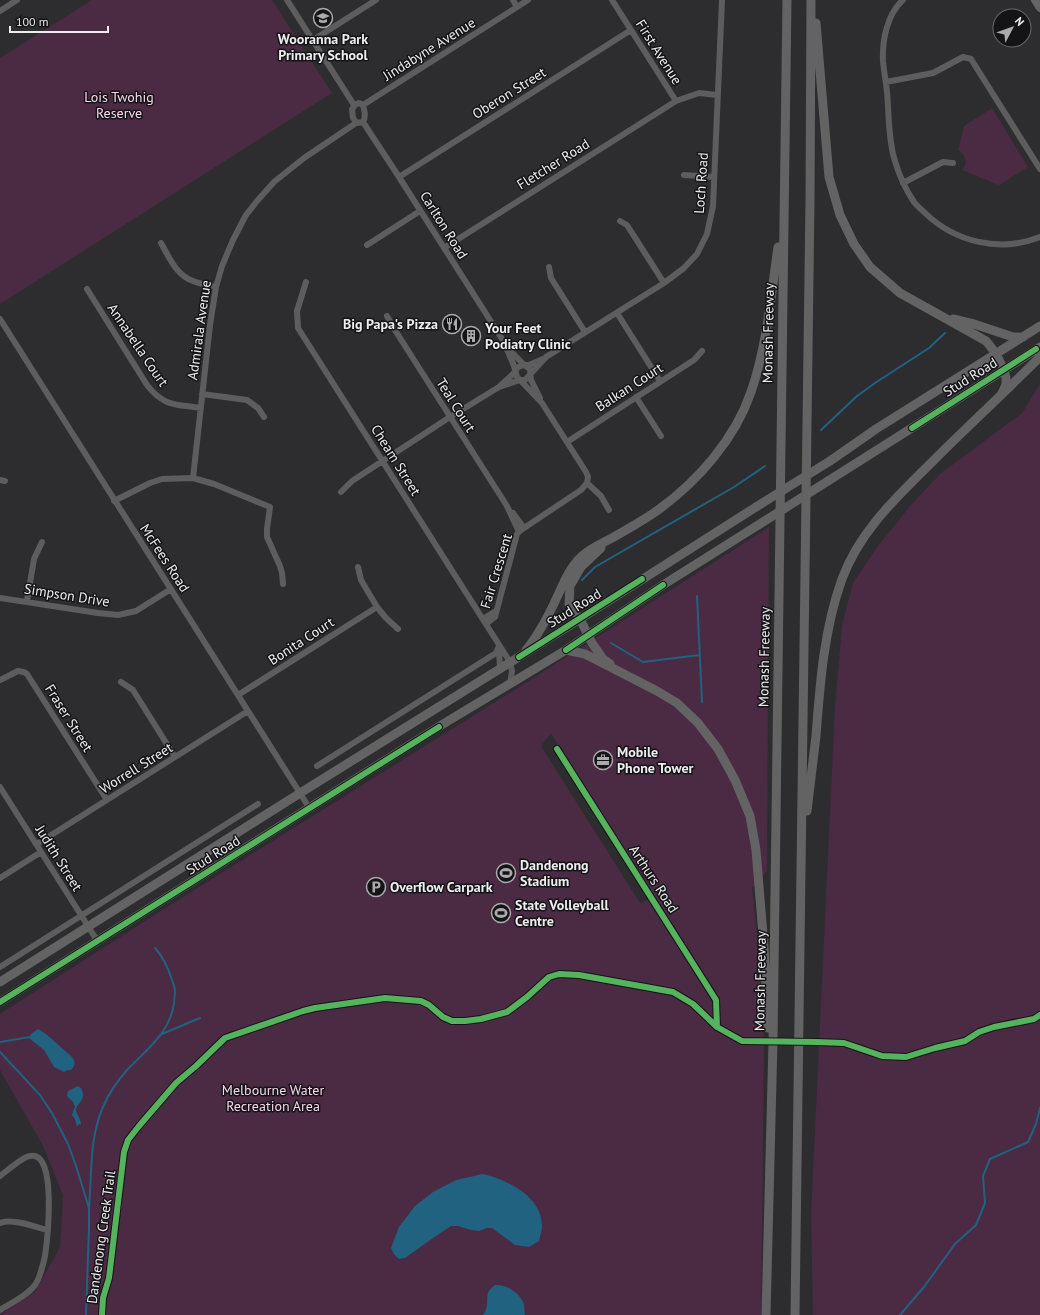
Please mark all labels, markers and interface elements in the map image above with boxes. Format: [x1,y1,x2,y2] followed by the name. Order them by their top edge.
[312,7,334,29] school or university icon: Wooranna Park Primary School
[10,8,108,34] scale bar
[992,8,1032,48] north arrow
[379,13,479,85] street label: Jindabyne Avenue
[16,14,49,29] text: 100 m
[1012,14,1027,29] text: N
[632,16,686,88] street label: First Avenue
[278,30,369,64] place label: Wooranna Park Primary School
[469,63,549,123] street label: Oberon Street
[84,88,154,122] park label: Lois Twohig Reserve
[513,135,593,193] street label: Fletcher Road
[690,152,712,214] street label: Loch Road
[416,188,472,262] street label: Carlton Road
[183,279,215,381] street label: Admirala Avenue
[758,282,778,383] street label: Monash Freeway
[104,300,173,390] street label: Annabella Court
[441,313,463,335] restaurant icon: Big Papa's Pizza
[343,315,438,333] place label: Big Papa's Pizza
[484,319,571,353] place label: Your Feet Podiatry Clinic
[460,325,482,347] building icon: Your Feet Podiatry Clinic
[940,353,1000,401] street label: Stud Road
[592,358,666,415] street label: Balkan Court
[432,375,480,436] street label: Teal Court
[367,421,425,499] street label: Cheam Street
[136,520,194,596] street label: McFees Road
[476,531,516,611] street label: Fair Crescent
[23,579,111,611] street label: Simpson Drive
[544,584,604,632] street label: Stud Road
[754,606,774,707] street label: Monash Freeway
[265,613,338,669] street label: Bonita Court
[41,681,97,755] street label: Fraser Street
[96,738,176,798] street label: Worrell Street
[617,743,694,777] place label: Mobile Phone Tower
[592,749,614,771] office icon: Mobile Phone Tower
[31,821,87,895] street label: Judith Street
[183,831,243,879] street label: Stud Road
[625,842,683,916] street label: Arthurs Road
[520,856,589,890] place label: Dandenong Stadium
[495,862,517,884] sports icon: Dandenong Stadium
[365,876,387,898] parking icon: Overflow Carpark
[390,878,493,896] place label: Overflow Carpark
[515,896,610,930] place label: State Volleyball Centre
[490,902,512,924] sports icon: State Volleyball Centre
[750,930,770,1031] street label: Monash Freeway
[222,1081,324,1115] park label: Melbourne Water Recreation Area
[83,1169,119,1305] street label: Dandenong Creek Trail

